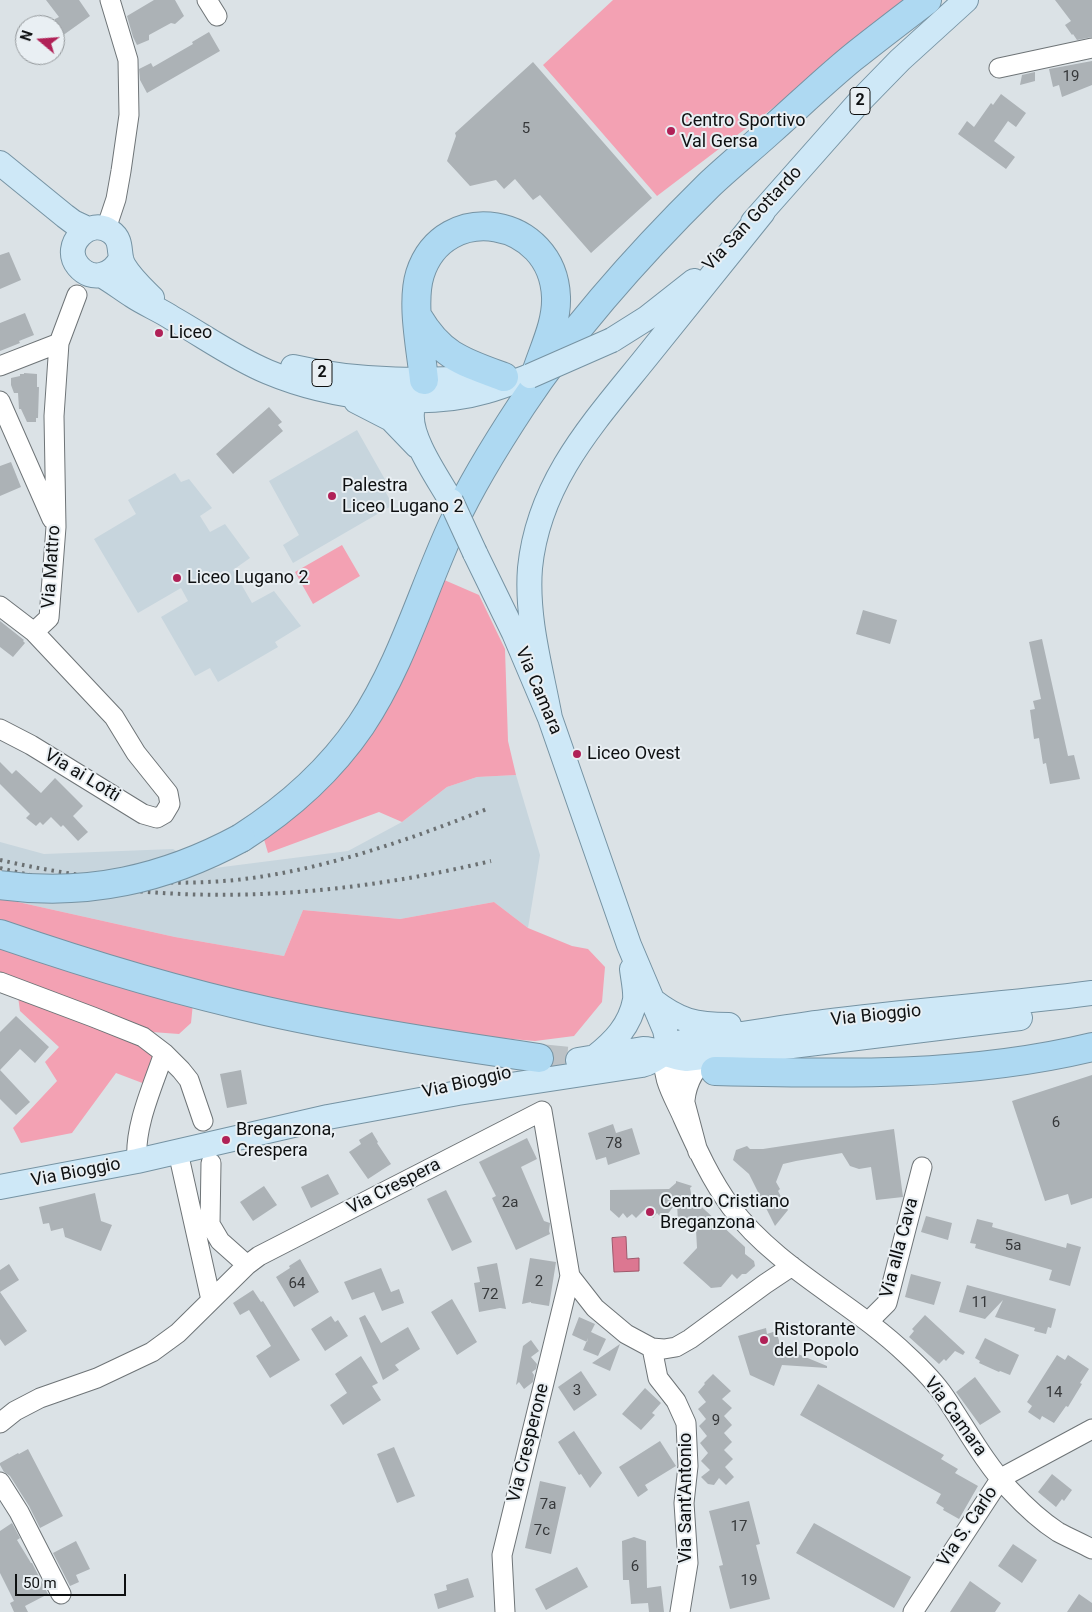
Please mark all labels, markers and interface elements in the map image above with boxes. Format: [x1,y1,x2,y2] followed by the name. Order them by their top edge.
[15,15,65,65] north arrow
[18,29,36,43] text: N
[1063,68,1079,86] house number: 19
[850,88,870,114] road number: 2
[681,110,805,152] place label: Centro Sportivo Val Gersa
[522,120,530,138] house number: 5
[665,125,677,137] marker: Centro Sportivo Val Gersa
[699,162,807,276] street label: Via San Gottardo
[169,322,212,344] place label: Liceo
[153,327,165,339] marker: Liceo
[312,359,332,386] road number: 2
[342,475,464,518] place label: Palestra Liceo Lugano 2
[326,490,338,502] marker: Palestra Liceo Lugano 2
[38,525,66,609] street label: Via Mattro
[187,567,309,589] place label: Liceo Lugano 2
[171,572,183,584] marker: Liceo Lugano 2
[510,644,566,738] street label: Via Camara
[587,743,680,765] place label: Liceo Ovest
[40,745,124,807] street label: Via ai Lotti
[571,748,583,760] marker: Liceo Ovest
[830,1001,922,1031] street label: Via Bioggio
[420,1062,514,1104] street label: Via Bioggio
[1052,1114,1060,1132] house number: 6
[236,1119,335,1162] place label: Breganzona, Crespera
[220,1134,232,1146] marker: Breganzona, Crespera
[606,1135,622,1153] house number: 78
[29,1154,123,1192] street label: Via Bioggio
[344,1154,444,1220] street label: Via Crespera
[660,1191,789,1234] place label: Centro Cristiano Breganzona
[502,1194,518,1212] house number: 2a
[876,1196,924,1300] street label: Via alla Cava
[644,1206,656,1218] marker: Centro Cristiano Breganzona
[1005,1237,1021,1255] house number: 5a
[535,1273,543,1291] house number: 2
[289,1275,305,1293] house number: 64
[482,1286,498,1304] house number: 72
[972,1294,988,1312] house number: 11
[774,1319,859,1362] place label: Ristorante del Popolo
[758,1334,770,1346] marker: Ristorante del Popolo
[919,1373,991,1461] street label: Via Camara
[504,1381,554,1505] street label: Via Cresperone
[573,1382,581,1400] house number: 3
[1046,1384,1062,1402] house number: 14
[712,1412,720,1430] house number: 9
[675,1433,697,1563] street label: Via Sant'Antonio
[933,1483,1003,1571] street label: Via S. Carlo
[540,1496,556,1514] house number: 7a
[731,1518,747,1536] house number: 17
[534,1522,550,1540] house number: 7c
[631,1558,639,1576] house number: 6
[18,1564,129,1596] scale bar
[741,1572,757,1590] house number: 19
[23,1574,57,1592] text: 50 m

